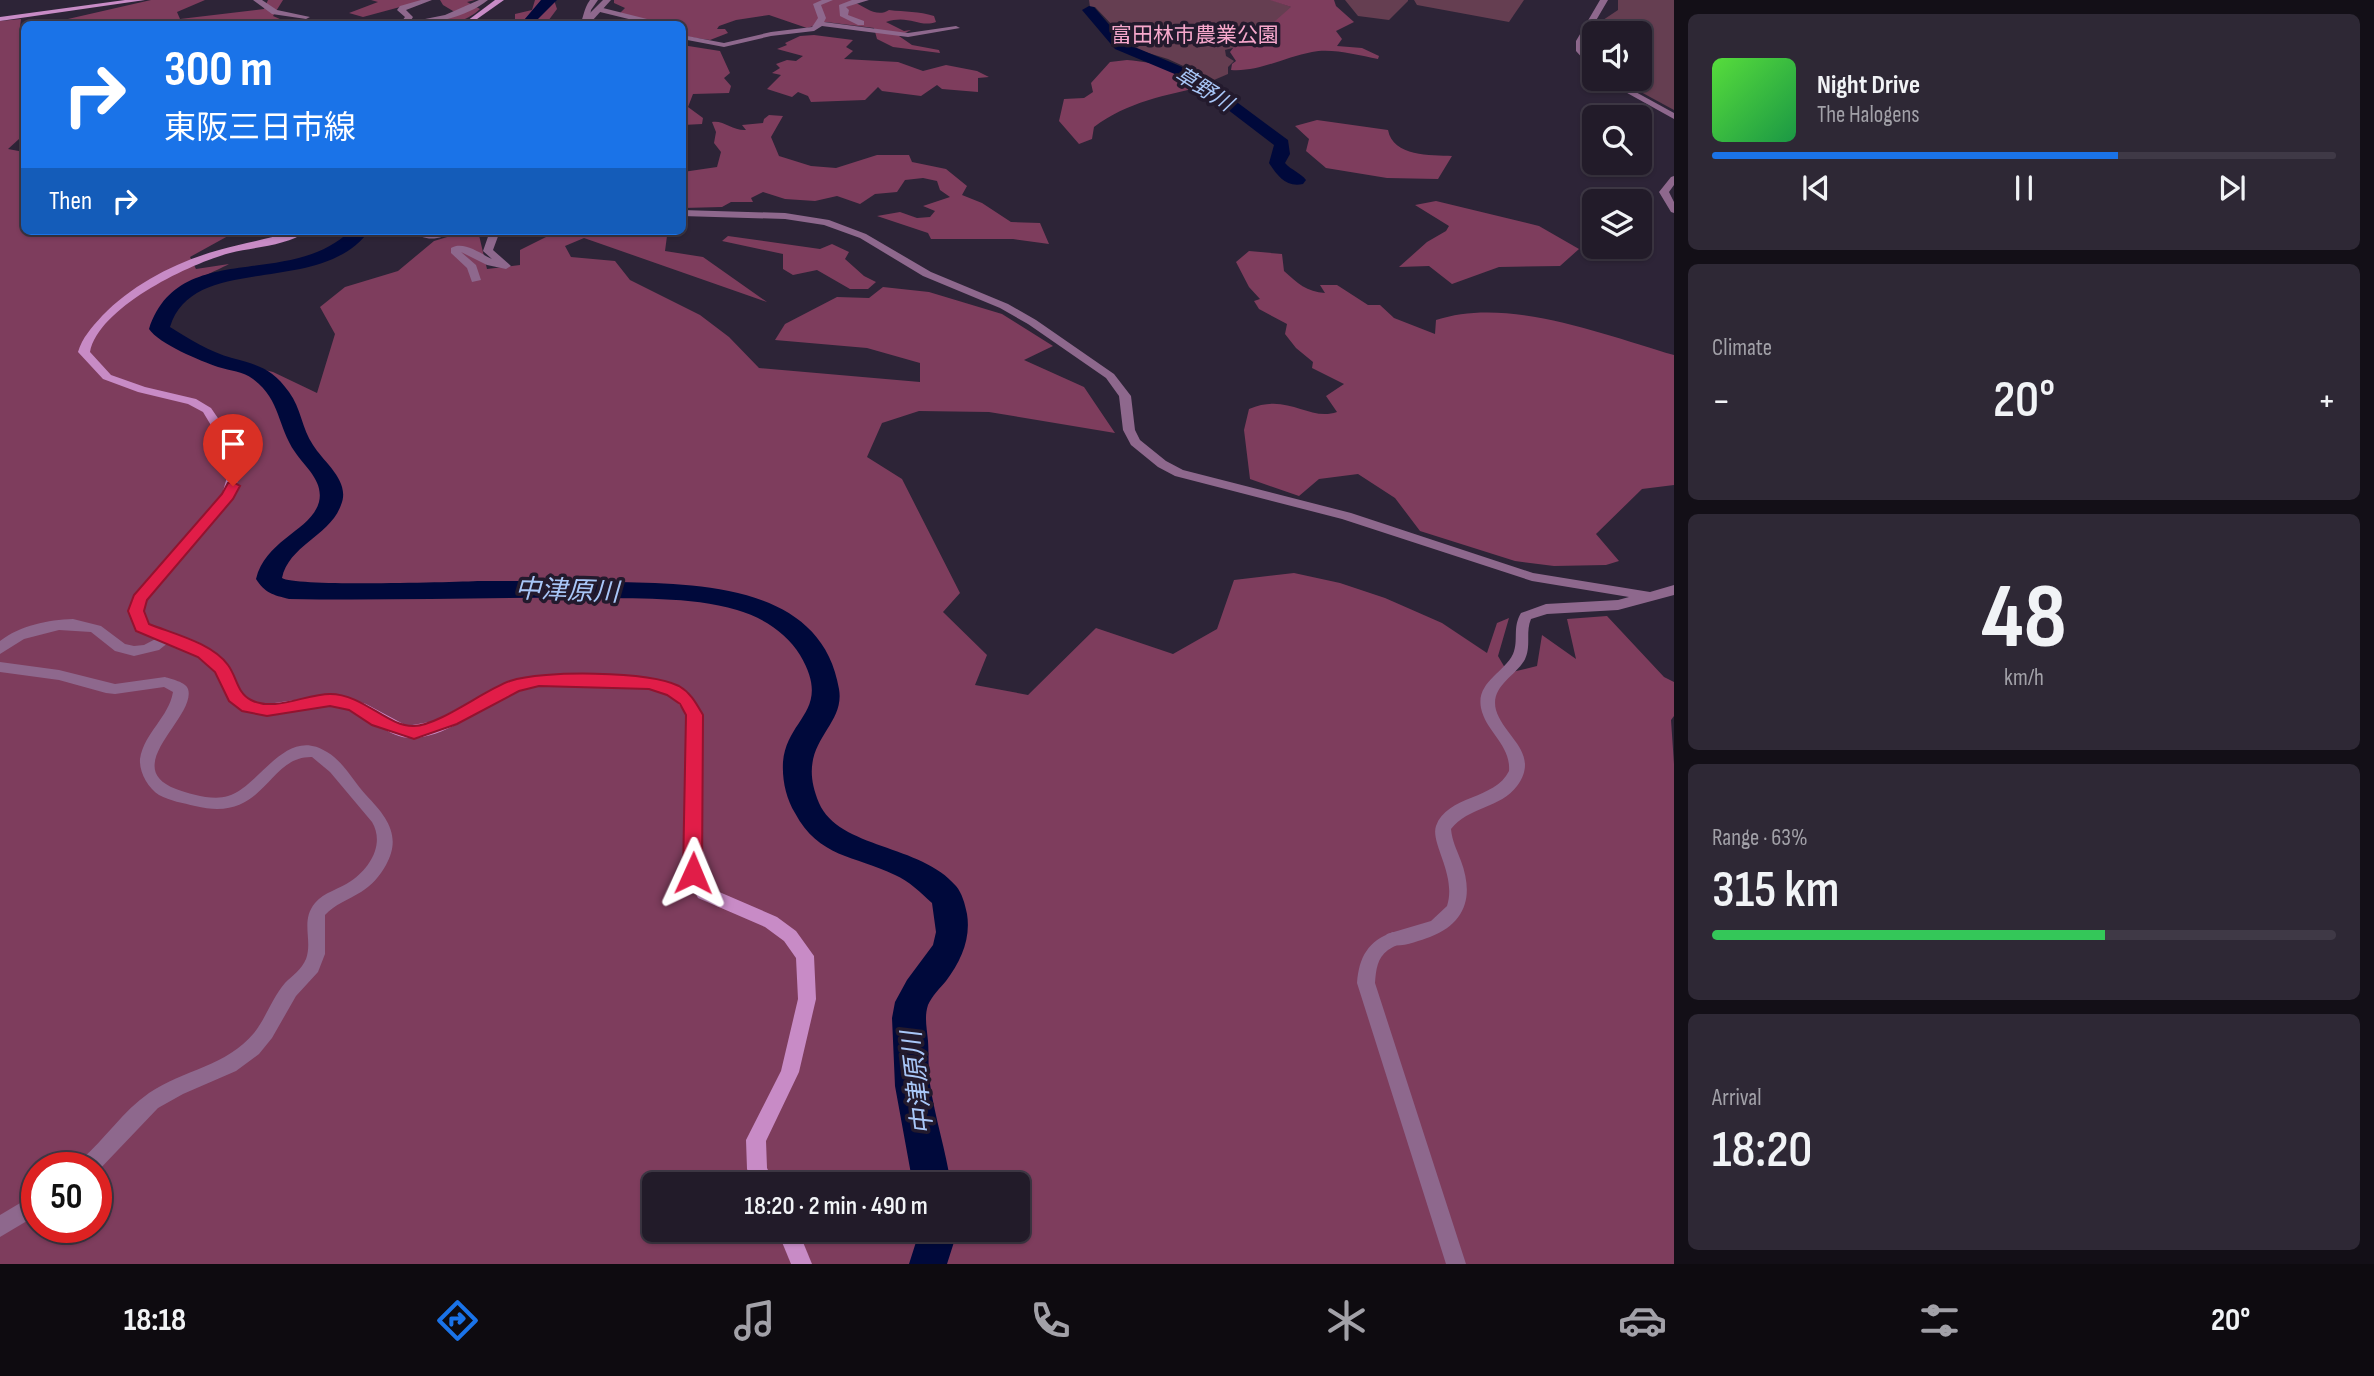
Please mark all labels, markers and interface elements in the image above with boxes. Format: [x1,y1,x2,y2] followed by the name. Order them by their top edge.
[1582,21,1652,259] map controls
[1582,21,1652,91] button: sound
[1111,23,1279,48] park label: 富田林市農業公園
[164,41,273,100] text: 300 m
[49,49,140,140] icon: right
[1170,62,1239,118] water label: 草野川
[1817,70,1920,101] text: Night Drive
[1817,101,1920,129] text: The Halogens
[1582,105,1652,175] button: search
[164,109,356,148] text: 東阪三日市線
[1797,169,1835,207] icon: previous
[2005,169,2043,207] icon: pause
[2213,169,2251,207] icon: next
[106,182,144,220] icon: right
[49,186,92,217] text: Then
[1582,189,1652,259] button: layers
[1712,334,1772,362] text: Climate
[1993,369,2055,432] text: 20°
[1712,379,1731,424] text: −
[2317,379,2336,424] text: +
[203,414,263,486] pin
[214,425,252,463] icon: arrive
[1981,564,2067,673] text: 48
[514,574,622,609] water label: 中津原川
[2004,664,2044,692] text: km/h
[1712,824,1808,852] text: Range · 63%
[656,836,730,910] position arrow
[1712,859,1839,922] text: 315 km
[896,1026,940,1136] water label: 中津原川
[1712,1084,1761,1112] text: Arrival
[1712,1119,1812,1182] text: 18:20
[21,1152,112,1243] speed limit sign: 50
[744,1191,928,1222] text: 18:20 · 2 min · 490 m
[433,1296,482,1345] icon: directions
[730,1296,779,1345] icon: music
[1026,1296,1075,1345] icon: phone
[1322,1296,1371,1345] icon: climate
[1618,1296,1667,1345] icon: car
[1915,1296,1964,1345] icon: filters
[124,1301,186,1340] text: 18:18
[2211,1301,2250,1340] text: 20°

